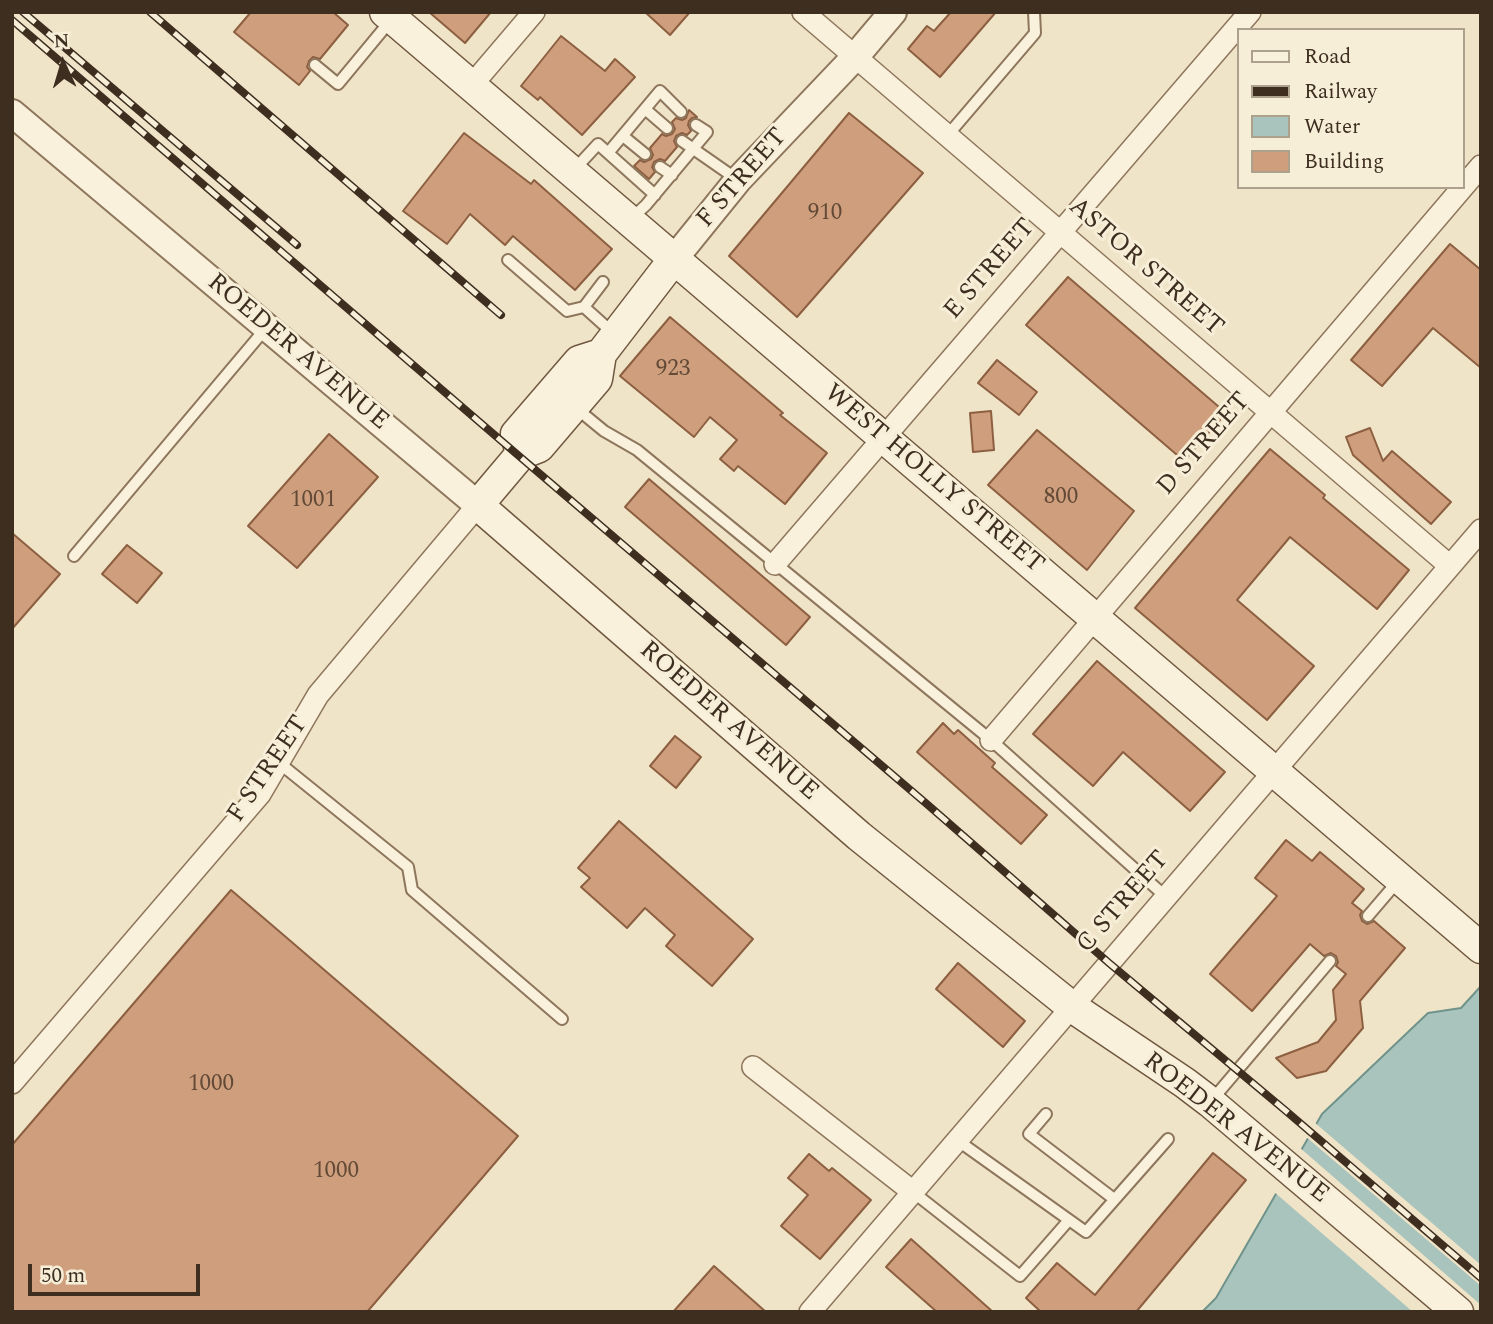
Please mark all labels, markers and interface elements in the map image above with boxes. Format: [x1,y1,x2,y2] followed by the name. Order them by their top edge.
[53,27,70,57] text: N
[28,28,98,98] north arrow
[1238,28,1465,189] legend
[1304,41,1351,73] text: Road
[1304,76,1377,108] text: Railway
[1304,111,1360,143] text: Water
[691,123,795,235] street label: F STREET
[1304,146,1384,178] text: Building
[1061,192,1229,344] street label: ASTOR STREET
[808,200,842,228] house number: 910
[939,213,1043,327] street label: E STREET
[200,268,394,438] street label: ROEDER AVENUE
[656,356,690,384] house number: 923
[816,379,1050,581] street label: WEST HOLLY STREET
[1152,387,1258,503] street label: D STREET
[1044,484,1078,512] house number: 800
[290,487,336,515] house number: 1001
[632,636,824,808] street label: ROEDER AVENUE
[222,711,316,829] street label: F STREET
[1071,845,1177,961] street label: C STREET
[1136,1047,1334,1211] street label: ROEDER AVENUE
[188,1071,234,1099] house number: 1000
[313,1158,359,1186] house number: 1000
[32,1250,203,1294] scale bar
[41,1260,85,1292] text: 50 m

